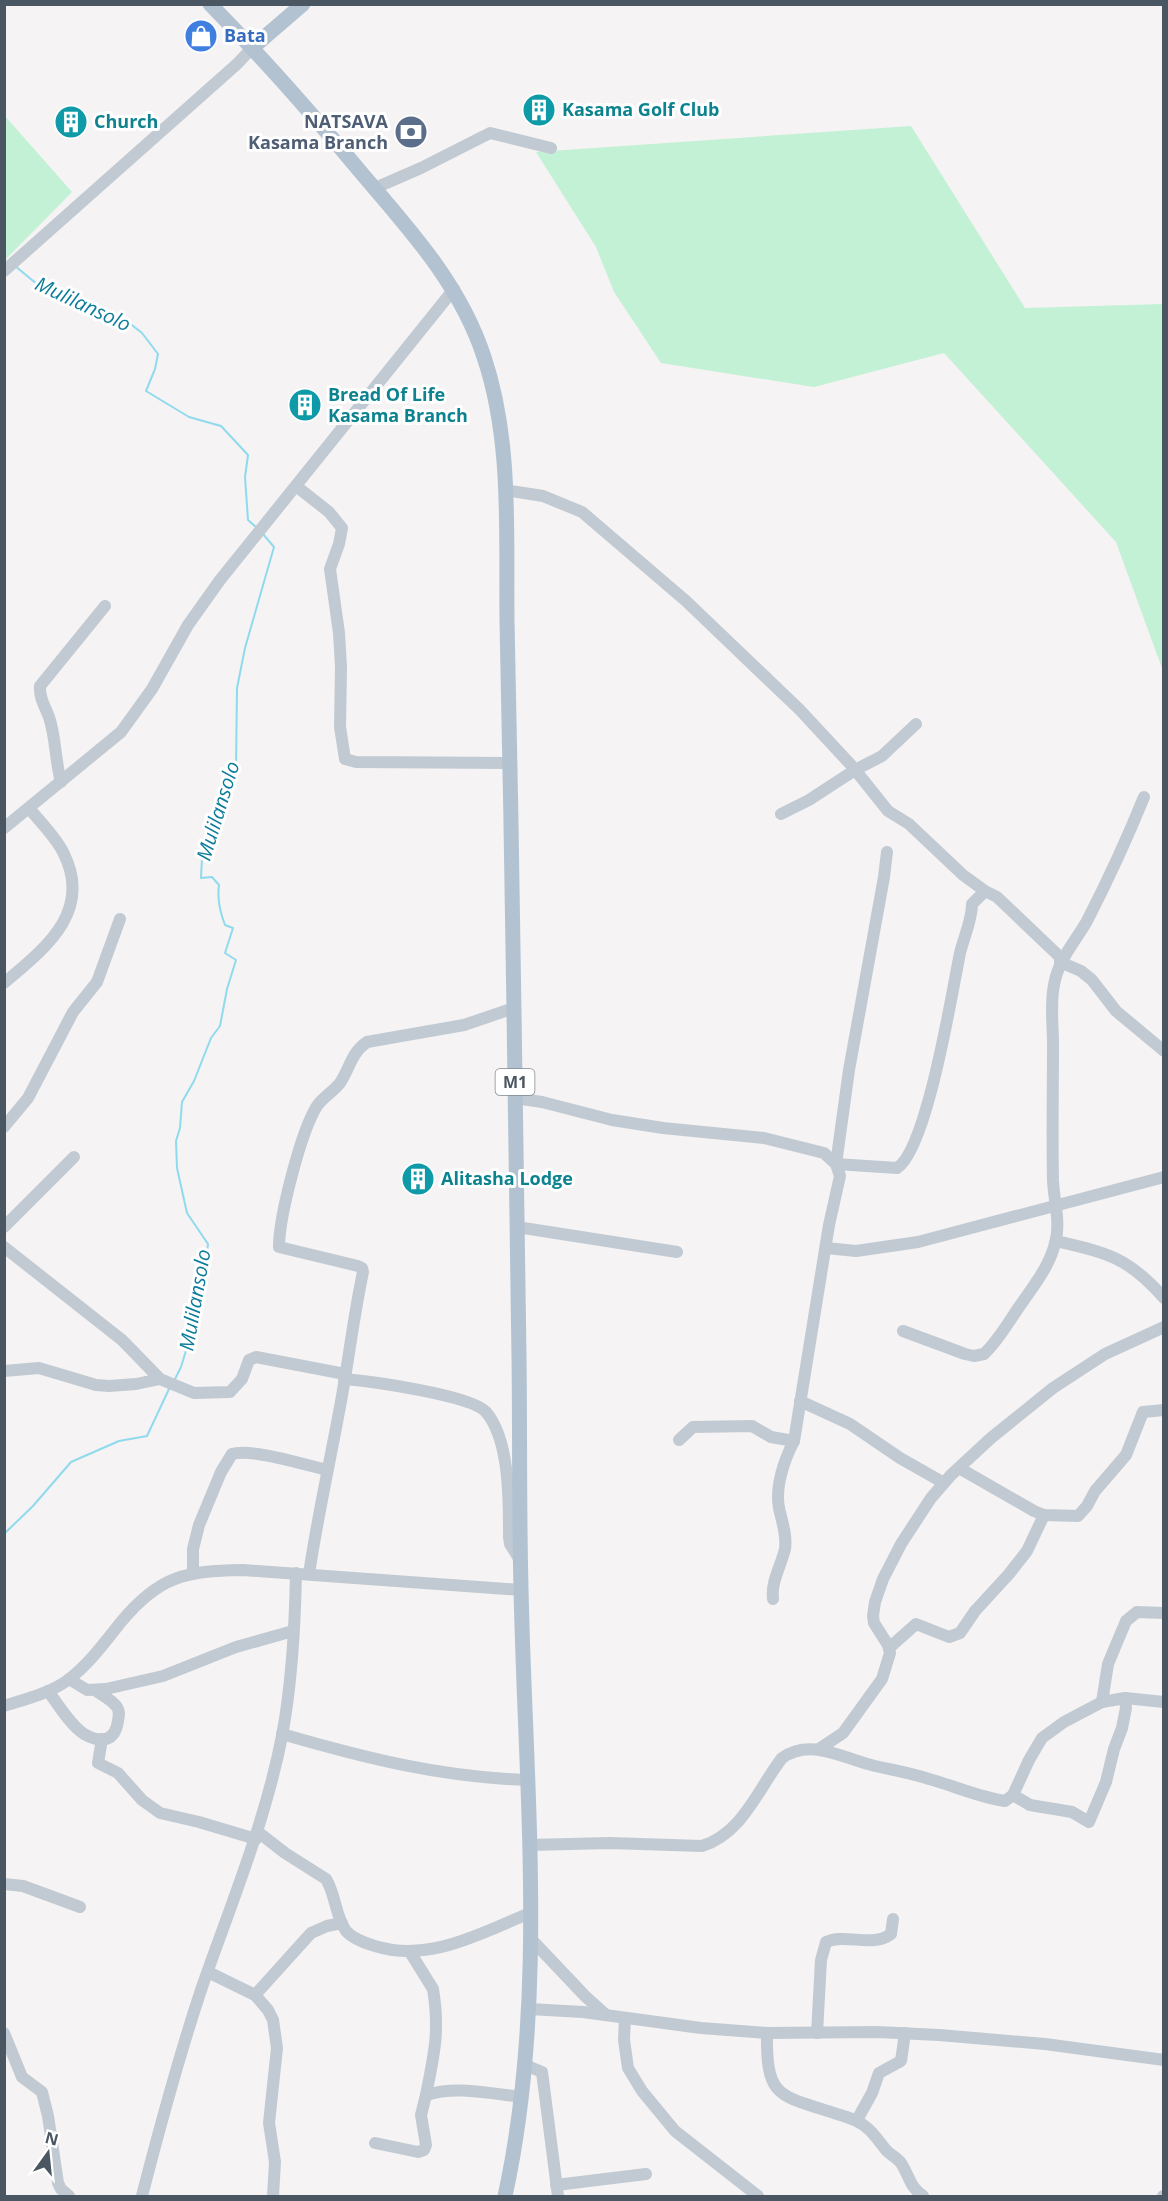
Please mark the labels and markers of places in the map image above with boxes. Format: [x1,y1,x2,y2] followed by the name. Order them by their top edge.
[183,18,219,54] shop icon: Bata
[224,23,266,47] place label: Bata
[521,92,557,128] building icon: Kasama Golf Club
[562,97,719,121] place label: Kasama Golf Club
[53,104,89,140] building icon: Church
[94,109,158,133] place label: Church
[248,109,389,154] place label: NATSAVA Kasama Branch
[393,114,429,150] bank icon: NATSAVA Kasama Branch
[328,382,468,427] place label: Bread Of Life Kasama Branch
[287,387,323,423] building icon: Bread Of Life Kasama Branch
[400,1161,436,1197] building icon: Alitasha Lodge
[441,1166,573,1190] place label: Alitasha Lodge

